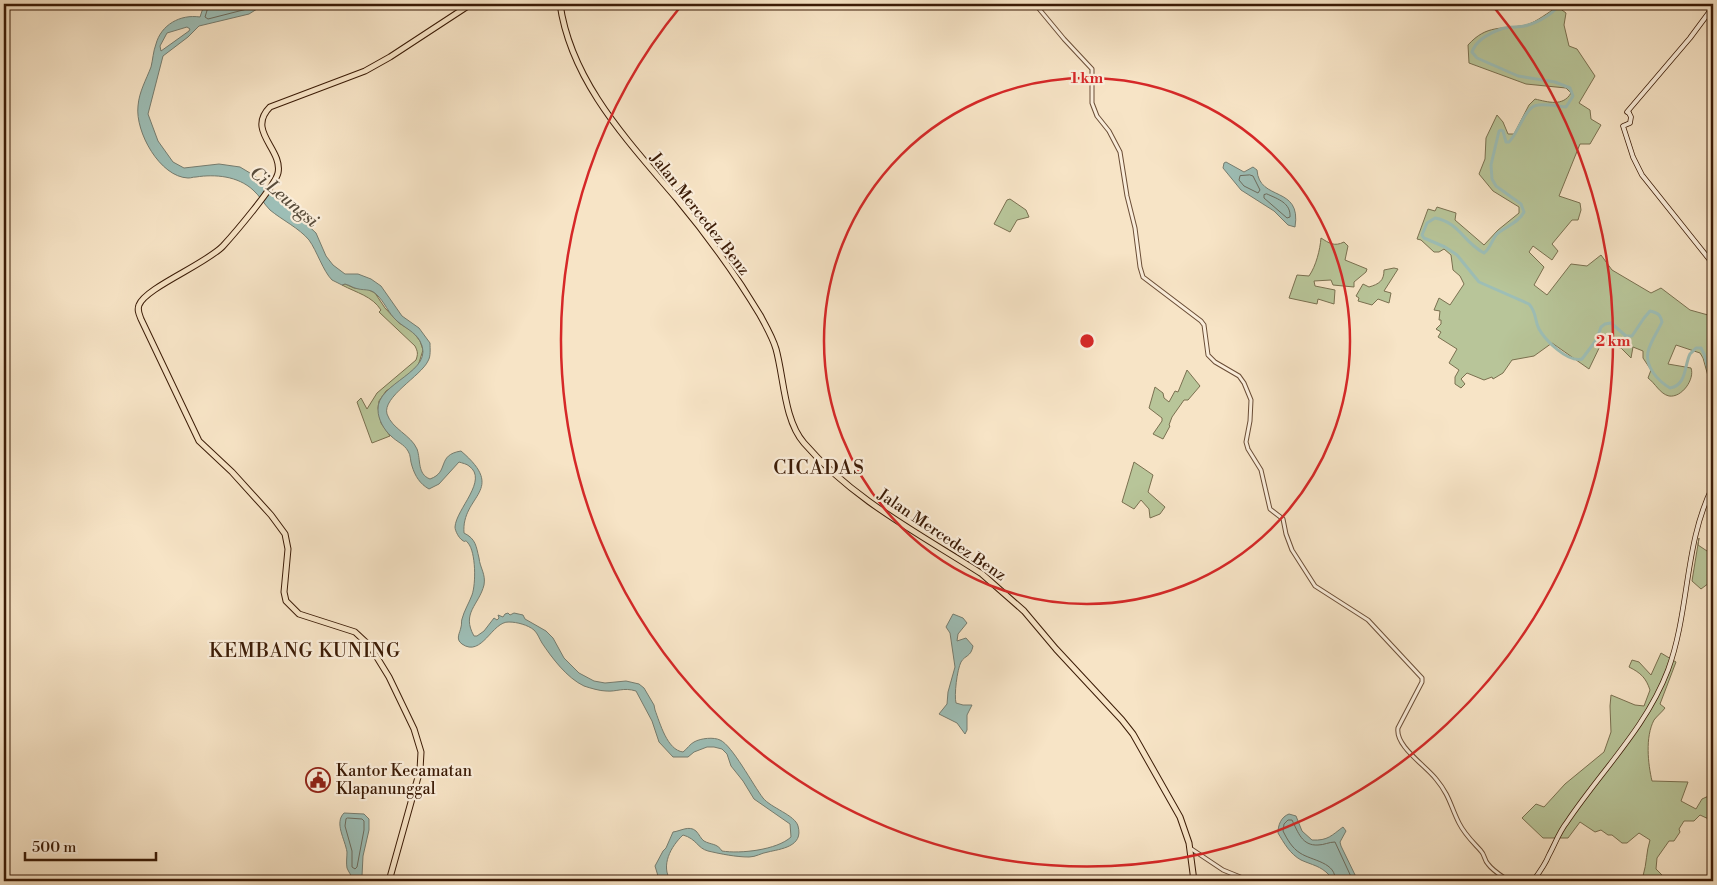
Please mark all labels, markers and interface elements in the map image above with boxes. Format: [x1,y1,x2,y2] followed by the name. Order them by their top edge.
[1071,69,1104,88] text: 1 km
[645,148,754,279] street label: Jalan Mercedez Benz
[245,162,323,233] water label: Ci Leungsi
[1078,332,1096,350] centre of rings
[1596,332,1631,351] text: 2 km
[773,456,865,480] district label: CICADAS
[873,484,1010,585] street label: Jalan Mercedez Benz
[209,639,401,663] district label: KEMBANG KUNING
[336,761,473,799] place label: Kantor Kecamatan Klapanunggal
[305,767,331,793] public building icon: Kantor Kecamatan Klapanunggal
[25,830,156,862] scale bar
[32,838,76,857] text: 500 m

